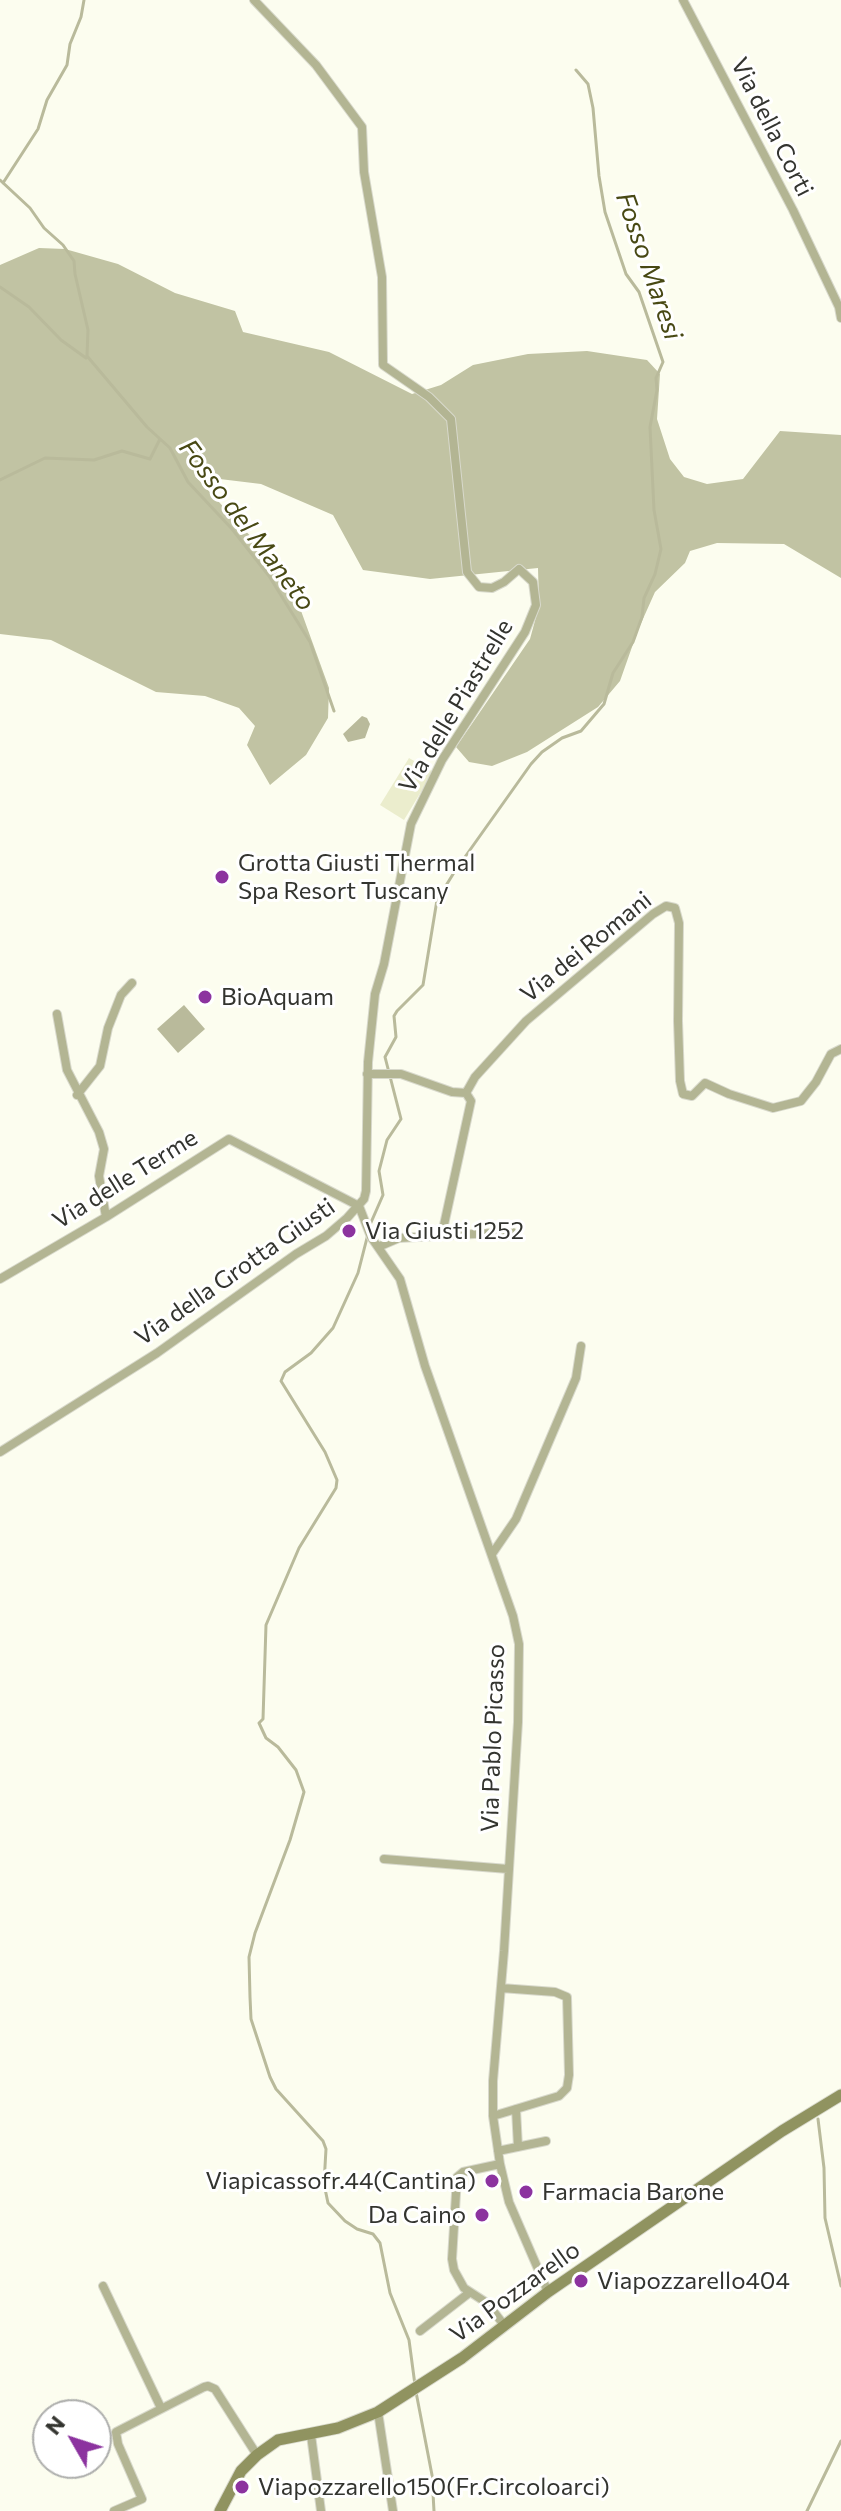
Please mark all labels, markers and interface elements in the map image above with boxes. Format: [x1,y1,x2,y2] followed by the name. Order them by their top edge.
[725,53,819,201] street label: Via della Corti
[609,188,689,344] water label: Fosso Maresi
[172,433,322,617] water label: Fosso del Maneto
[393,614,519,798] street label: Via delle Piastrelle
[238,849,475,905] place label: Grotta Giusti Thermal Spa Resort Tuscany
[213,868,231,886] marker: Grotta Giusti Thermal Spa Resort Tuscany
[515,885,657,1009] street label: Via dei Romani
[221,983,334,1011] place label: BioAquam
[196,988,214,1006] marker: BioAquam
[47,1123,203,1235] street label: Via delle Terme
[129,1192,341,1352] street label: Via della Grotta Giusti
[365,1217,524,1245] place label: Via Giusti 1252
[340,1222,358,1240] marker: Via Giusti 1252
[475,1643,511,1833] street label: Via Pablo Picasso
[205,2167,476,2195] place label: Viapicassofr.44(Cantina)
[483,2172,501,2190] marker: Viapicassofr.44(Cantina)
[542,2178,724,2206] place label: Farmacia Barone
[517,2183,535,2201] marker: Farmacia Barone
[368,2201,466,2229] place label: Da Caino
[473,2206,491,2224] marker: Da Caino
[444,2235,586,2349] street label: Via Pozzarello
[597,2267,790,2295] place label: Viapozzarello404
[572,2272,590,2290] marker: Viapozzarello404
[32,2399,112,2479] north arrow
[39,2410,70,2440] text: N
[258,2473,610,2501] place label: Viapozzarello150(Fr.Circoloarci)
[233,2478,251,2496] marker: Viapozzarello150(Fr.Circoloarci)

